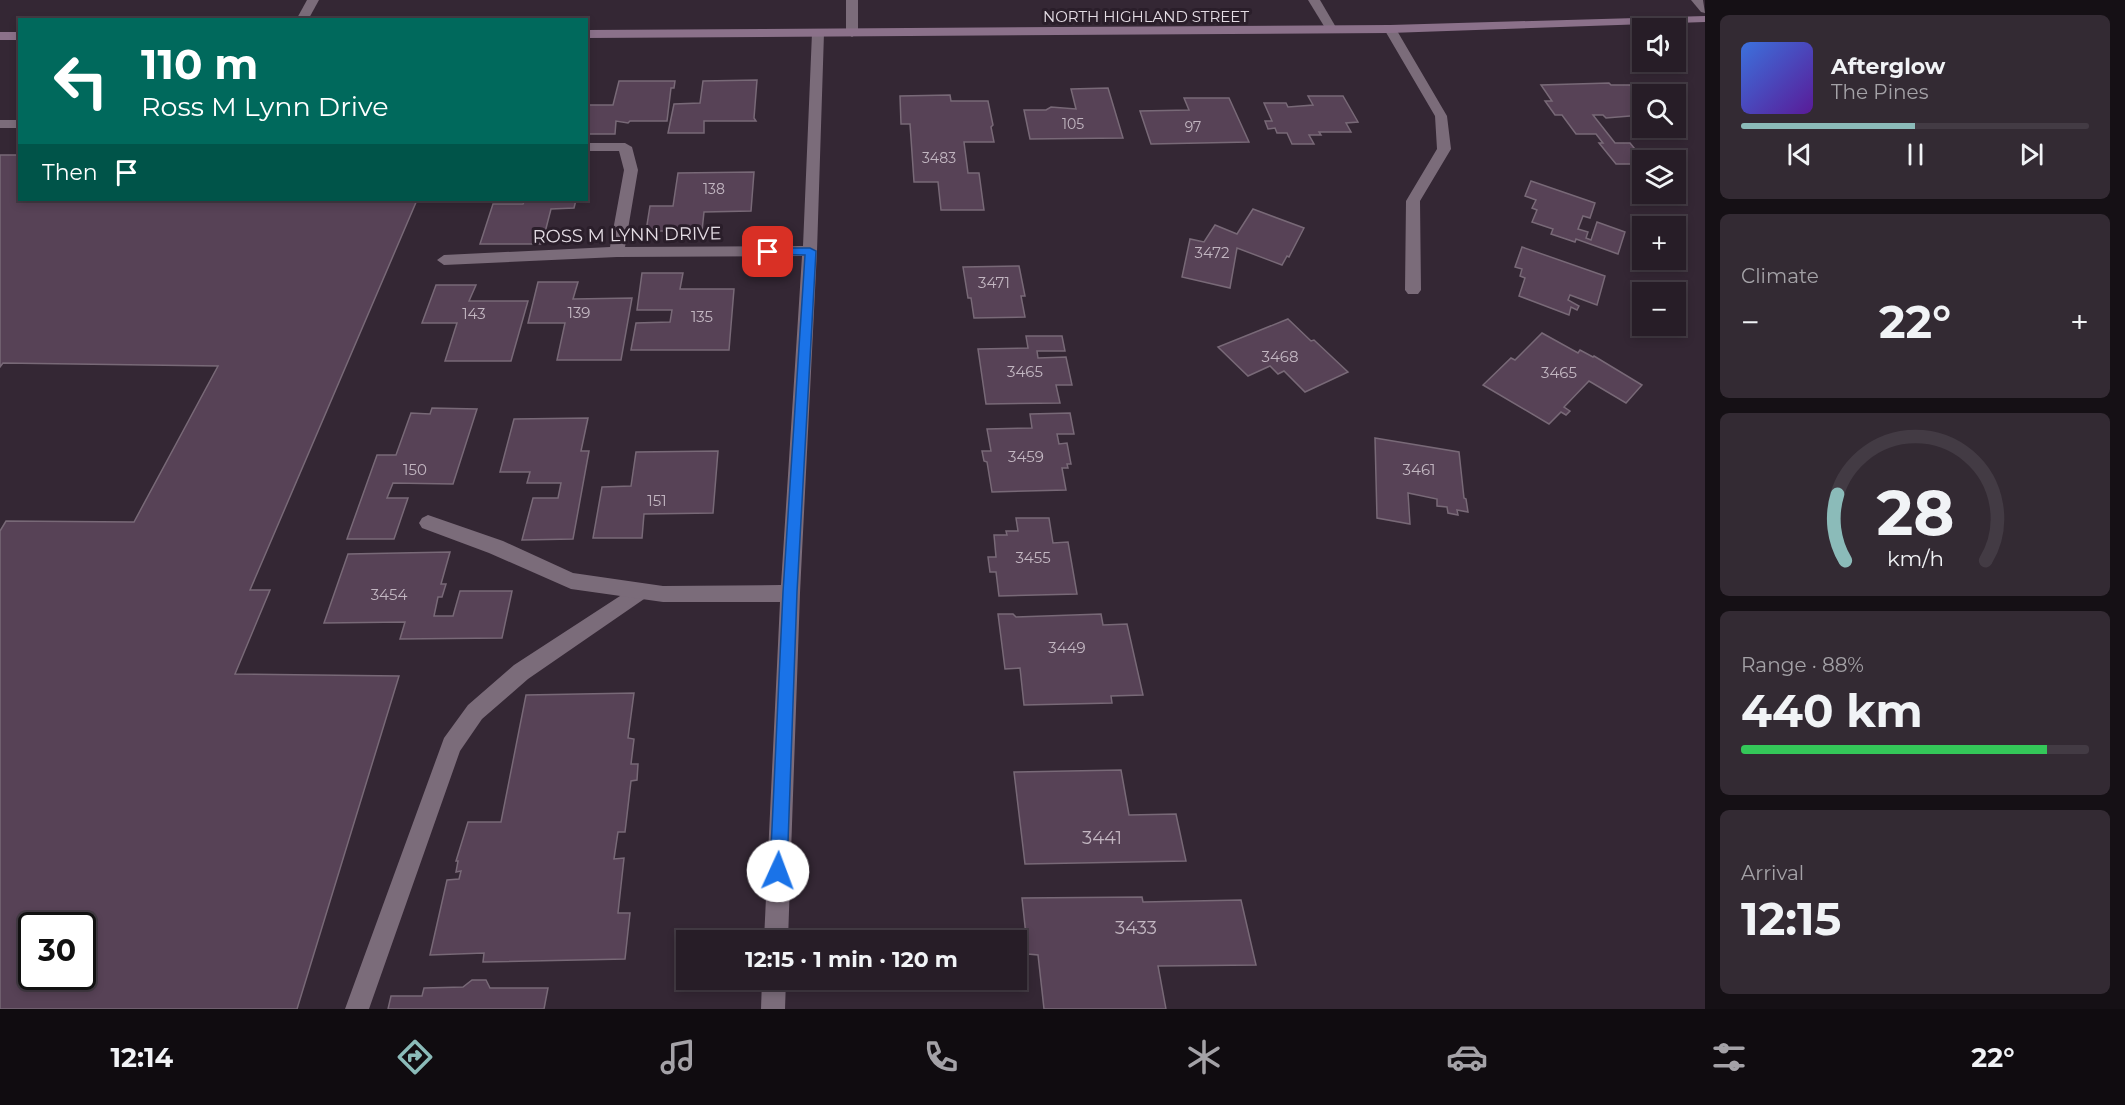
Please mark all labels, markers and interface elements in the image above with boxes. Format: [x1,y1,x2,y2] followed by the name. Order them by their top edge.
[1043,7,1249,26] street label: NORTH HIGHLAND STREET
[1632,18,1686,336] map controls
[1632,18,1686,72] button: sound
[141,38,258,90] text: 110 m
[42,42,120,120] icon: left
[1831,53,1945,80] text: Afterglow
[1831,80,1928,104] text: The Pines
[1632,84,1686,138] button: search
[141,90,389,123] text: Ross M Lynn Drive
[1062,115,1084,133] house number: 105
[1185,118,1201,136] house number: 97
[1783,138,1816,171] icon: previous
[1899,138,1932,171] icon: pause
[2015,138,2048,171] icon: next
[922,149,956,167] house number: 3483
[1632,150,1686,204] button: layers
[110,156,143,189] icon: arrive
[42,159,98,186] text: Then
[703,180,725,198] house number: 138
[1632,216,1686,270] button: +
[532,222,722,248] street label: ROSS M LYNN DRIVE
[742,226,793,277] pin
[751,235,784,268] icon: arrive
[1195,243,1229,262] house number: 3472
[1741,264,1819,288] text: Climate
[978,273,1010,292] house number: 3471
[1632,282,1686,336] button: −
[1879,294,1951,349] text: 22°
[1741,302,1760,342] text: −
[2070,302,2089,342] text: +
[567,303,591,322] house number: 139
[462,304,486,323] house number: 143
[691,307,713,326] house number: 135
[1261,347,1299,366] house number: 3468
[1007,362,1043,381] house number: 3465
[1541,363,1577,382] house number: 3465
[1008,447,1044,466] house number: 3459
[403,460,427,479] house number: 150
[1403,460,1435,479] house number: 3461
[1876,476,1954,552] text: 28
[647,491,667,510] house number: 151
[1886,546,1944,572] text: km/h
[1015,548,1051,567] house number: 3455
[371,585,407,604] house number: 3454
[1048,638,1086,657] house number: 3449
[1741,653,1864,677] text: Range · 88%
[1741,683,1923,738] text: 440 km
[1082,827,1122,849] house number: 3441
[746,839,810,903] position arrow
[1741,861,1804,885] text: Arrival
[1741,891,1841,946] text: 12:15
[18,912,96,990] speed limit sign: 30
[1115,917,1157,939] house number: 3433
[745,946,958,973] text: 12:15 · 1 min · 120 m
[394,1036,436,1078] icon: directions
[657,1036,699,1078] icon: music
[920,1036,962,1078] icon: phone
[1183,1036,1225,1078] icon: climate
[1446,1036,1488,1078] icon: car
[1708,1036,1750,1078] icon: filters
[110,1041,173,1074] text: 12:14
[1971,1041,2015,1074] text: 22°

